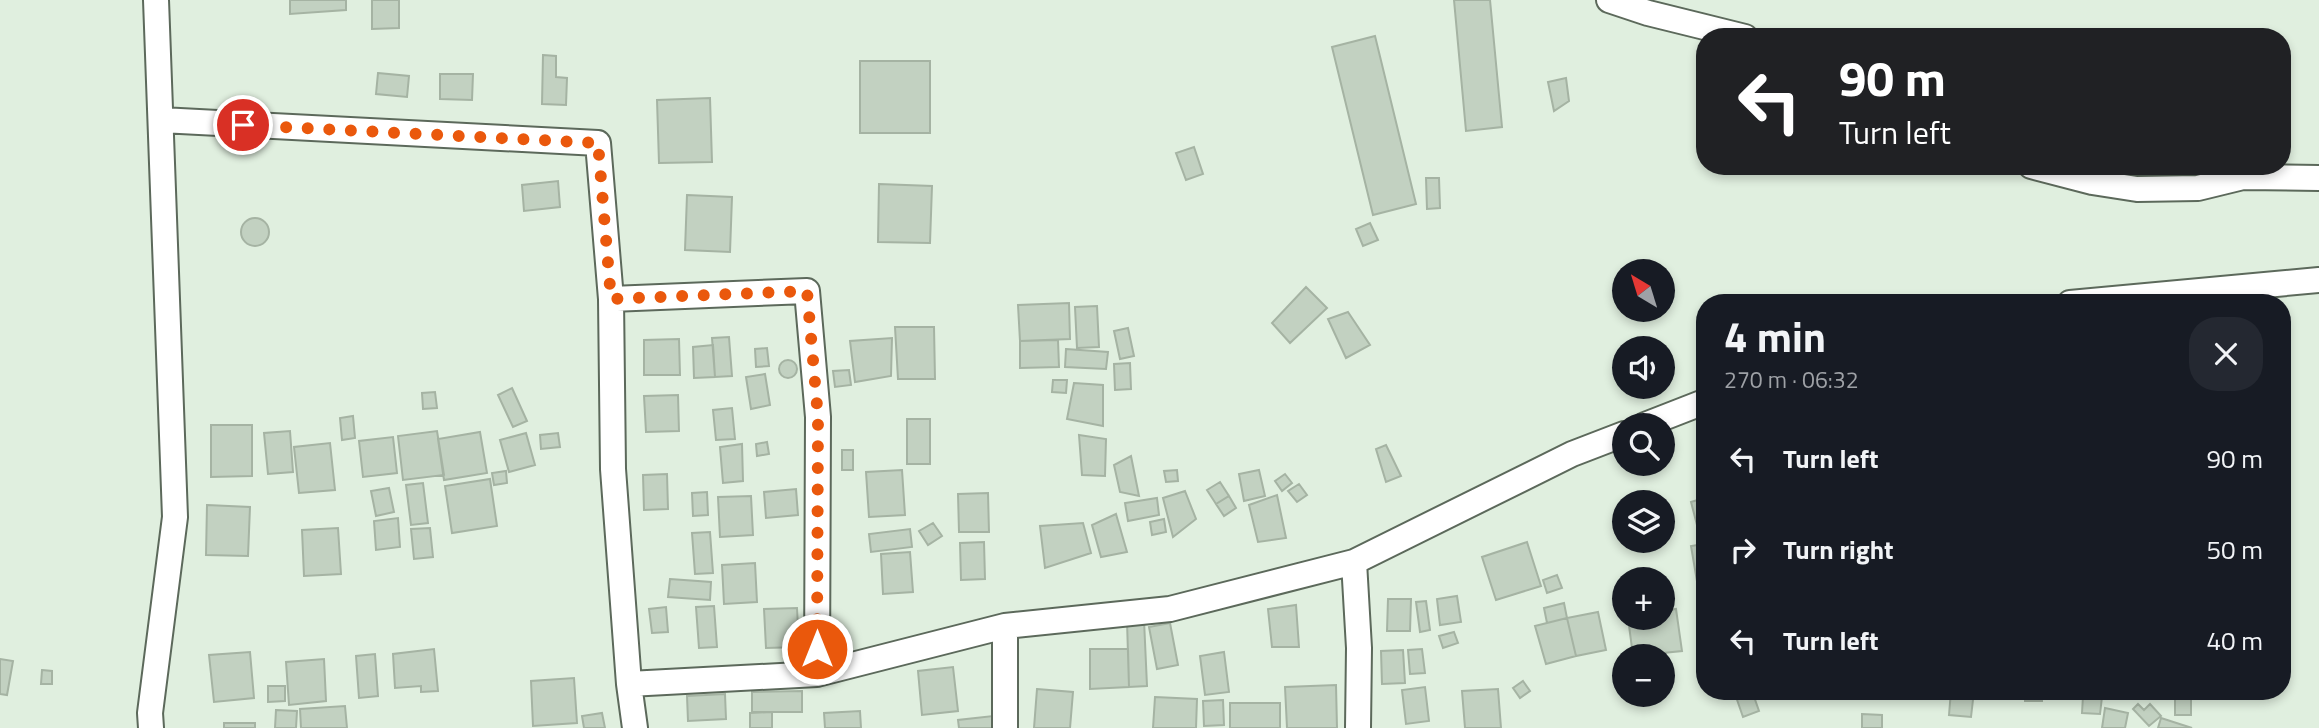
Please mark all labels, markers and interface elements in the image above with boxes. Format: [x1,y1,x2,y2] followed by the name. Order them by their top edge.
[1839,40,1946,115] text: 90 m
[1724,56,1815,147] icon: left
[213,95,273,155] pin
[224,106,262,144] icon: arrive
[1839,108,1951,156] text: Turn left
[1612,259,1675,322] north arrow
[1612,259,1675,707] map controls
[1724,304,1826,368] text: 4 min
[2189,317,2263,391] button: close
[1612,336,1675,399] button: sound
[1724,362,1859,397] text: 270 m · 06:32
[1612,413,1675,476] button: search
[1783,439,1878,478] text: Turn left
[2206,439,2263,478] text: 90 m
[1724,440,1762,478] icon: left
[1612,490,1675,553] button: layers
[1783,530,1894,569] text: Turn right
[2206,530,2263,569] text: 50 m
[1724,531,1762,569] icon: right
[1612,567,1675,630] button: +
[780,612,854,686] position arrow
[1783,621,1878,660] text: Turn left
[2206,621,2263,660] text: 40 m
[1724,622,1762,660] icon: left
[1612,644,1675,707] button: −

